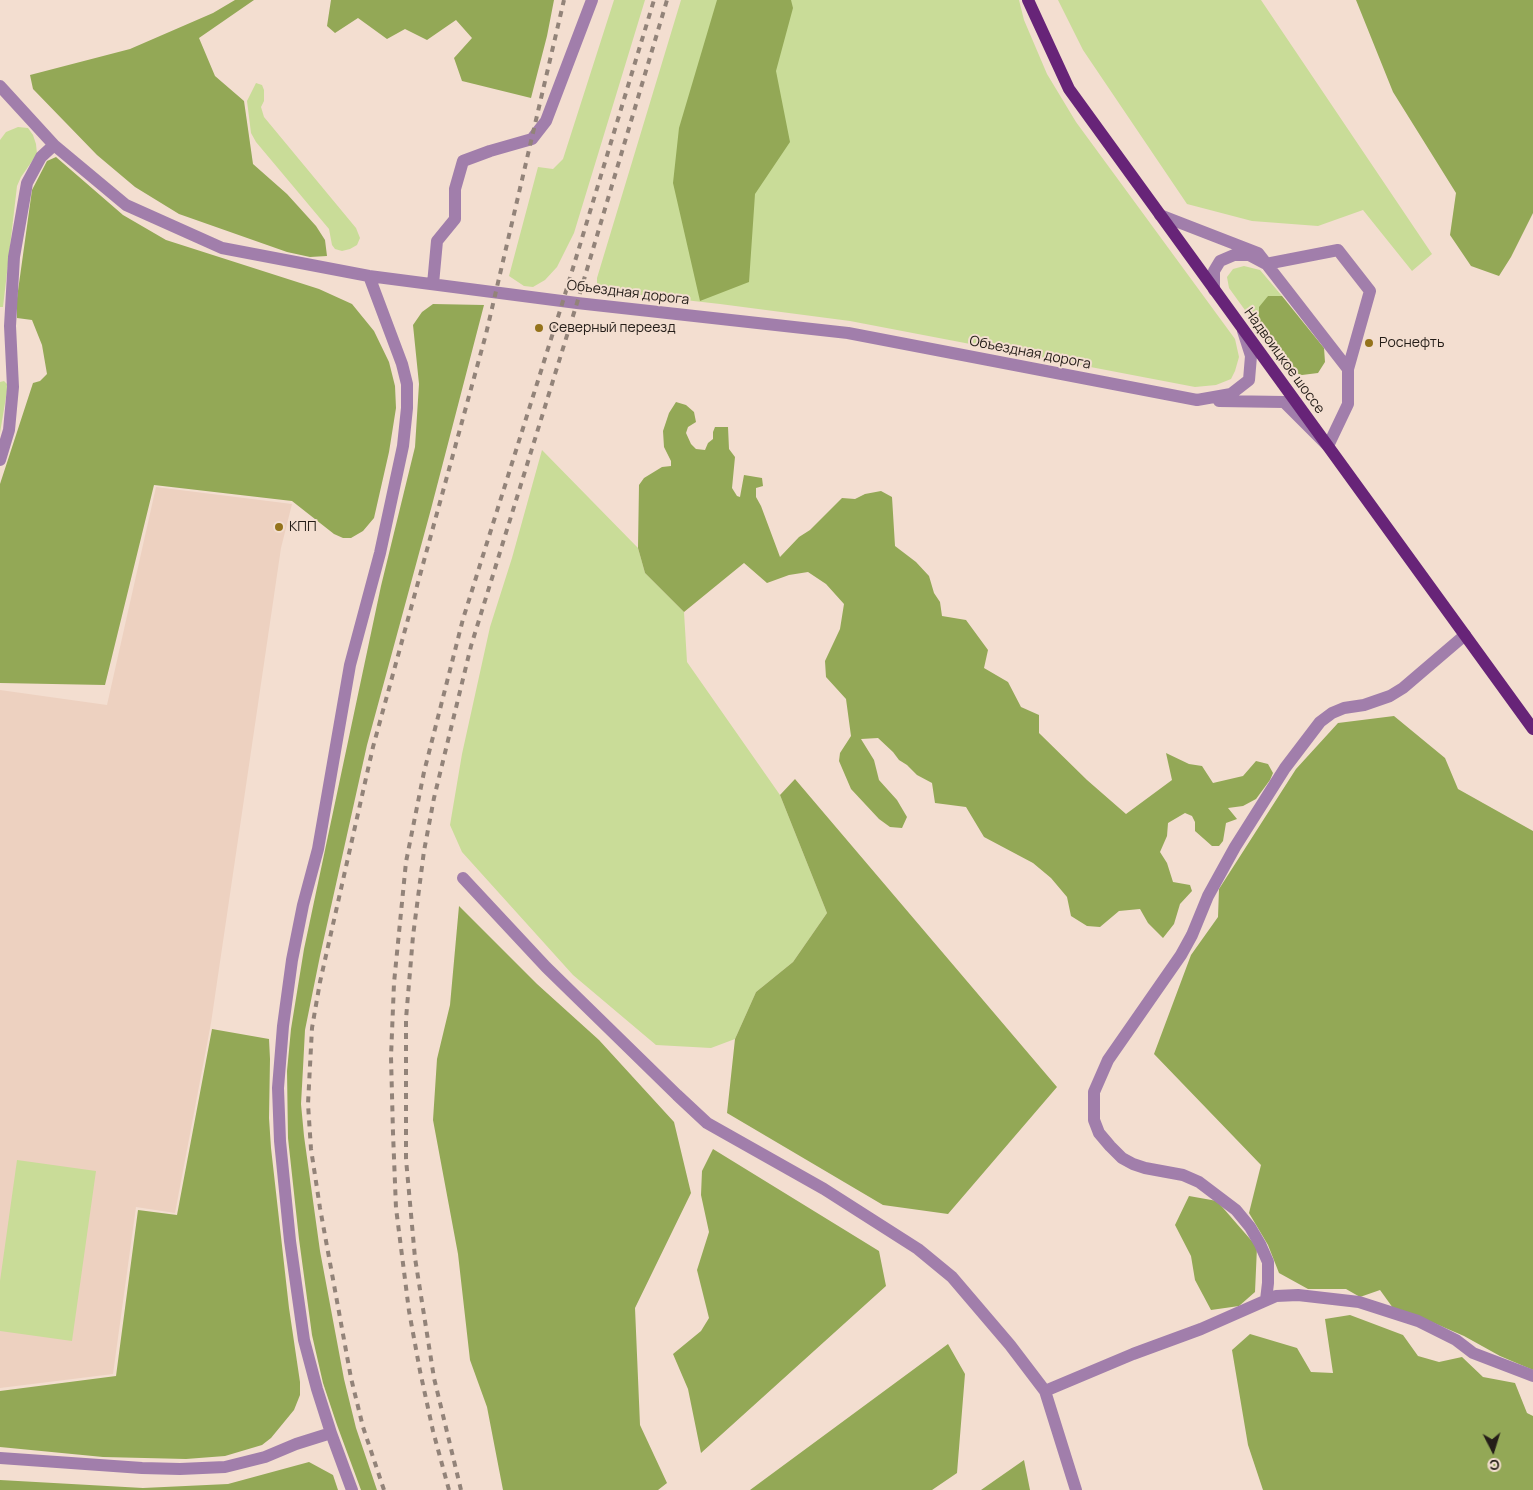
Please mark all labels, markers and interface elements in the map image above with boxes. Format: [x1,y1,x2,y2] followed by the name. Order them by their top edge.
[566,277,690,309] street label: Объездная дорога
[1240,305,1328,417] street label: Надвоицкое шоссе
[549,320,676,336] place label: Северный переезд
[533,322,545,334] marker: Северный переезд
[968,333,1092,373] street label: Объездная дорога
[1379,335,1444,351] place label: Роснефть
[1363,337,1375,349] marker: Роснефть
[289,519,317,535] place label: КПП
[273,521,285,533] marker: КПП
[1468,1425,1518,1475] north arrow
[1488,1456,1500,1475] text: С

